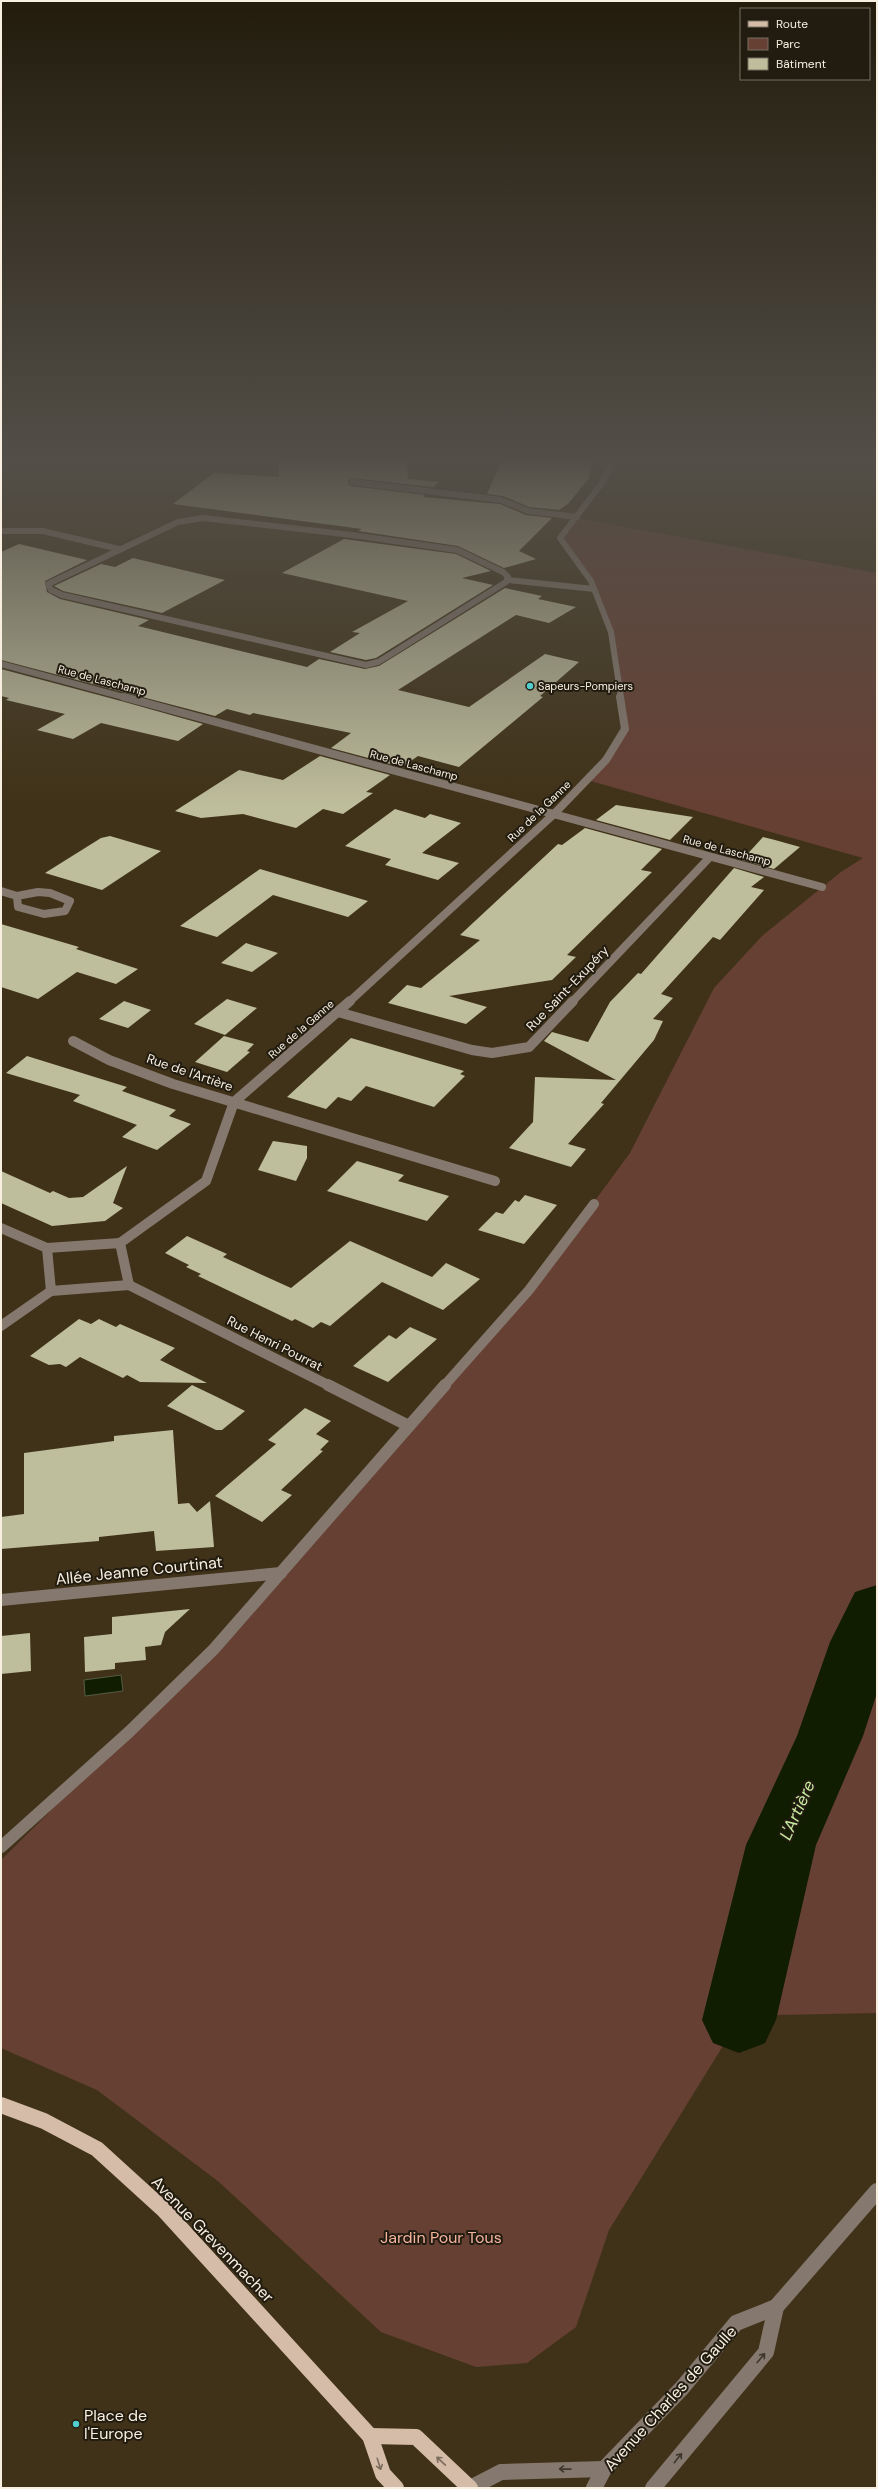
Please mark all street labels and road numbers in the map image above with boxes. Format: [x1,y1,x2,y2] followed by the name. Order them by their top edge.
[56,662,148,699] street label: Rue de Laschamp
[368,747,460,784] street label: Rue de Laschamp
[504,777,574,845] street label: Rue de la Ganne
[681,832,773,869] street label: Rue de Laschamp
[522,942,612,1035] street label: Rue Saint-Exupéry
[265,997,337,1061] street label: Rue de la Ganne
[144,1050,235,1095] street label: Rue de l'Artière
[224,1312,325,1375] street label: Rue Henri Pourrat
[55,1551,224,1590] street label: Allée Jeanne Courtinat
[147,2172,279,2307] street label: Avenue Grevenmacher
[600,2321,741,2475] street label: Avenue Charles de Gaulle

